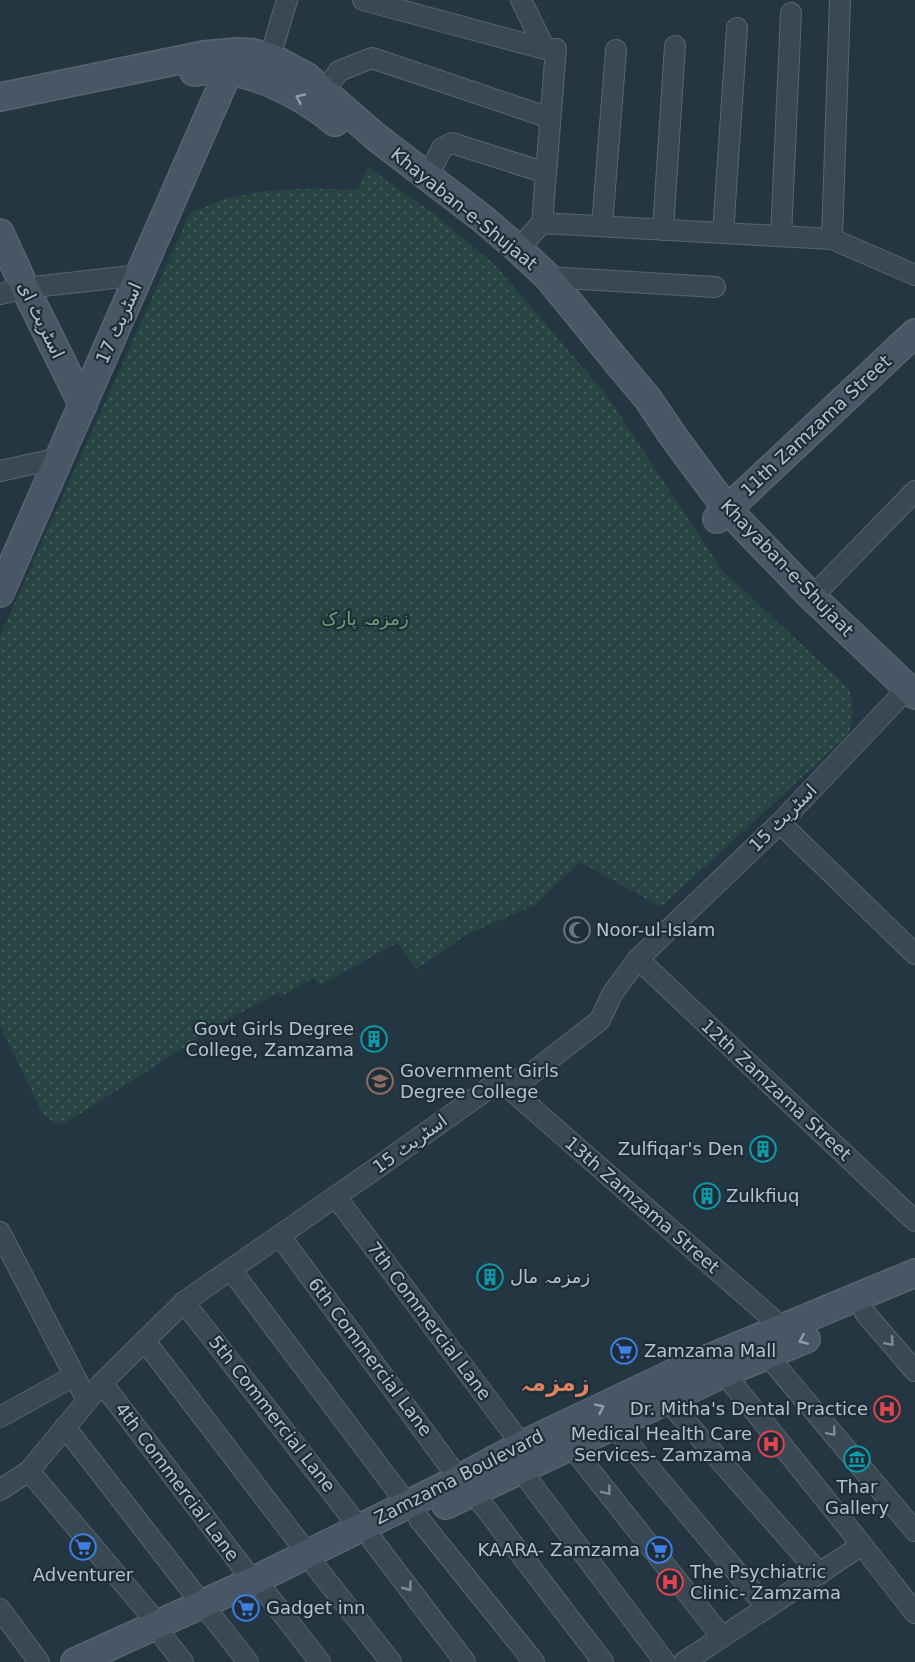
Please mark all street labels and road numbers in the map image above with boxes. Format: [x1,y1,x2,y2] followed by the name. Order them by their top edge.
[387,143,542,274] street label: Khayaban-e-Shujaat
[13,278,69,362] street label: اسٹریٹ ای
[91,279,147,367] street label: اسٹریٹ 17
[736,351,895,501] street label: 11th Zamzama Street
[717,495,858,640] street label: Khayaban-e-Shujaat
[745,780,821,856] street label: اسٹریٹ 15
[697,1015,856,1165] street label: 12th Zamzama Street
[368,1110,452,1178] street label: اسٹریٹ 15
[561,1132,724,1277] street label: 13th Zamzama Street
[363,1237,496,1404] street label: 7th Commercial Lane
[304,1273,437,1440] street label: 6th Commercial Lane
[205,1331,340,1496] street label: 5th Commercial Lane
[111,1398,244,1565] street label: 4th Commercial Lane
[371,1425,547,1528] street label: Zamzama Boulevard

